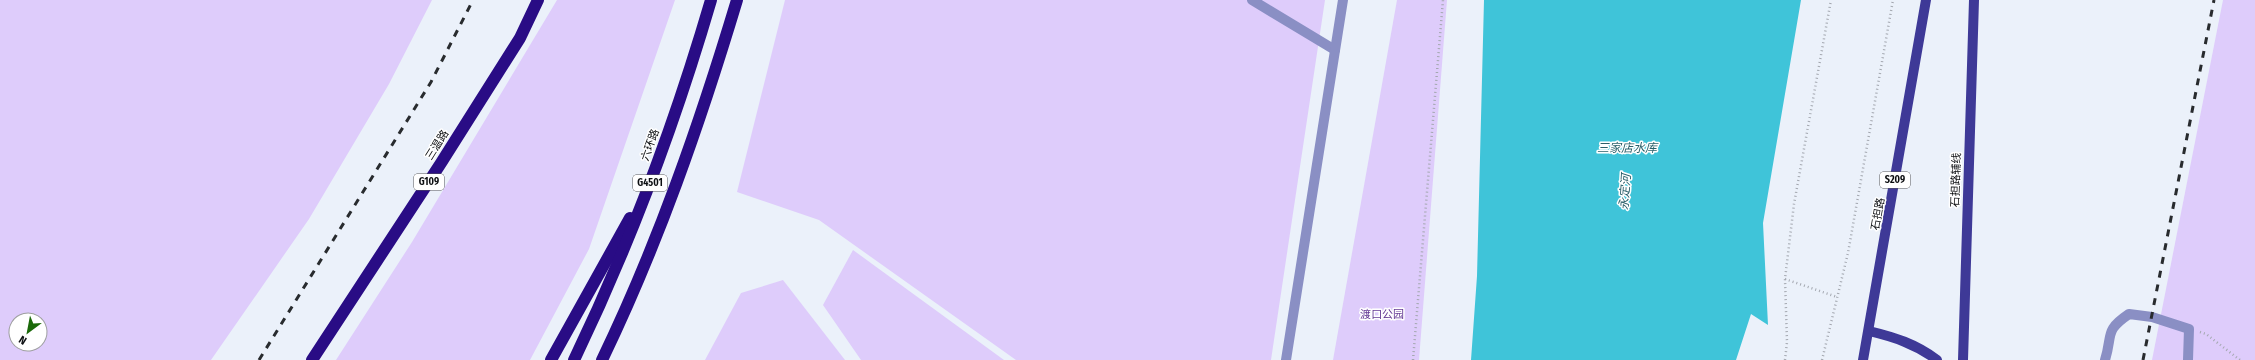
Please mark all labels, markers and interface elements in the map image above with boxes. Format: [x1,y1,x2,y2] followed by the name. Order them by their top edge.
[638,127,662,163] street label: 六环路
[423,128,451,162] street label: 三温路
[1597,141,1659,155] water label: 三家店水库
[1949,152,1963,208] street label: 石担路辅线
[1617,172,1633,210] water label: 永定河
[1880,172,1910,188] road number: S209
[414,174,444,190] road number: G109
[633,175,667,191] road number: G4501
[1869,197,1887,231] street label: 石担路
[1360,308,1404,321] park label: 渡口公园
[8,312,48,352] north arrow
[17,333,29,347] text: N

